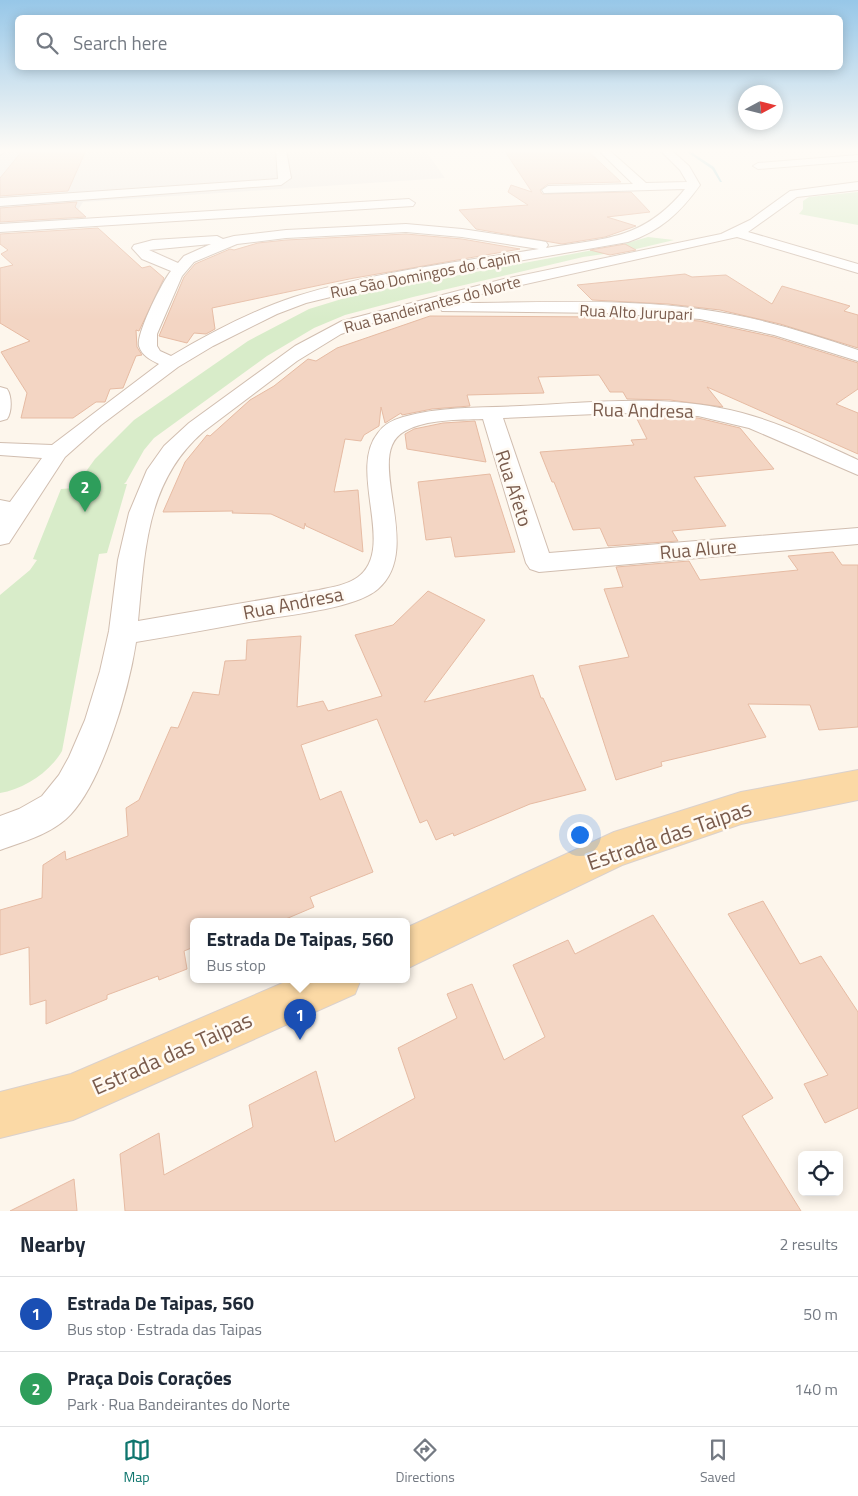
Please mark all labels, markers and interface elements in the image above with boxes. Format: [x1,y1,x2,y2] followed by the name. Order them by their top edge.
[15,15,843,70] search box
[73,28,167,57] text: Search here
[33,29,61,57] icon: search
[738,85,783,130] north arrow
[328,244,522,304] street label: Rua São Domingos do Capim
[341,269,523,339] street label: Rua Bandeirantes do Norte
[579,298,693,326] street label: Rua Alto Jurupari
[592,394,694,425] street label: Rua Andresa
[488,446,540,530] street label: Rua Afeto
[69,471,101,512] pin: 2
[658,531,738,566] street label: Rua Alure
[240,579,346,626] street label: Rua Andresa
[582,791,756,879] street label: Estrada das Taipas
[567,822,593,848] your location
[190,918,410,983] popup
[207,924,393,953] text: Estrada De Taipas, 560
[207,953,266,977] text: Bus stop
[284,999,316,1040] pin: 1
[86,1002,258,1104] street label: Estrada das Taipas
[798,1151,843,1196] map controls
[798,1151,843,1196] button: locate
[20,1228,85,1260] text: Nearby
[779,1232,838,1256] text: 2 results
[67,1288,254,1317] text: Estrada De Taipas, 560
[32,1302,40,1326] text: 1
[803,1302,838,1326] text: 50 m
[67,1317,262,1341] text: Bus stop · Estrada das Taipas
[67,1363,232,1392] text: Praça Dois Corações
[32,1377,40,1401] text: 2
[794,1377,838,1401] text: 140 m
[67,1392,290,1416] text: Park · Rua Bandeirantes do Norte
[123,1436,151,1487] tab: Map
[396,1436,455,1487] tab: Directions
[700,1436,736,1487] tab: Saved

